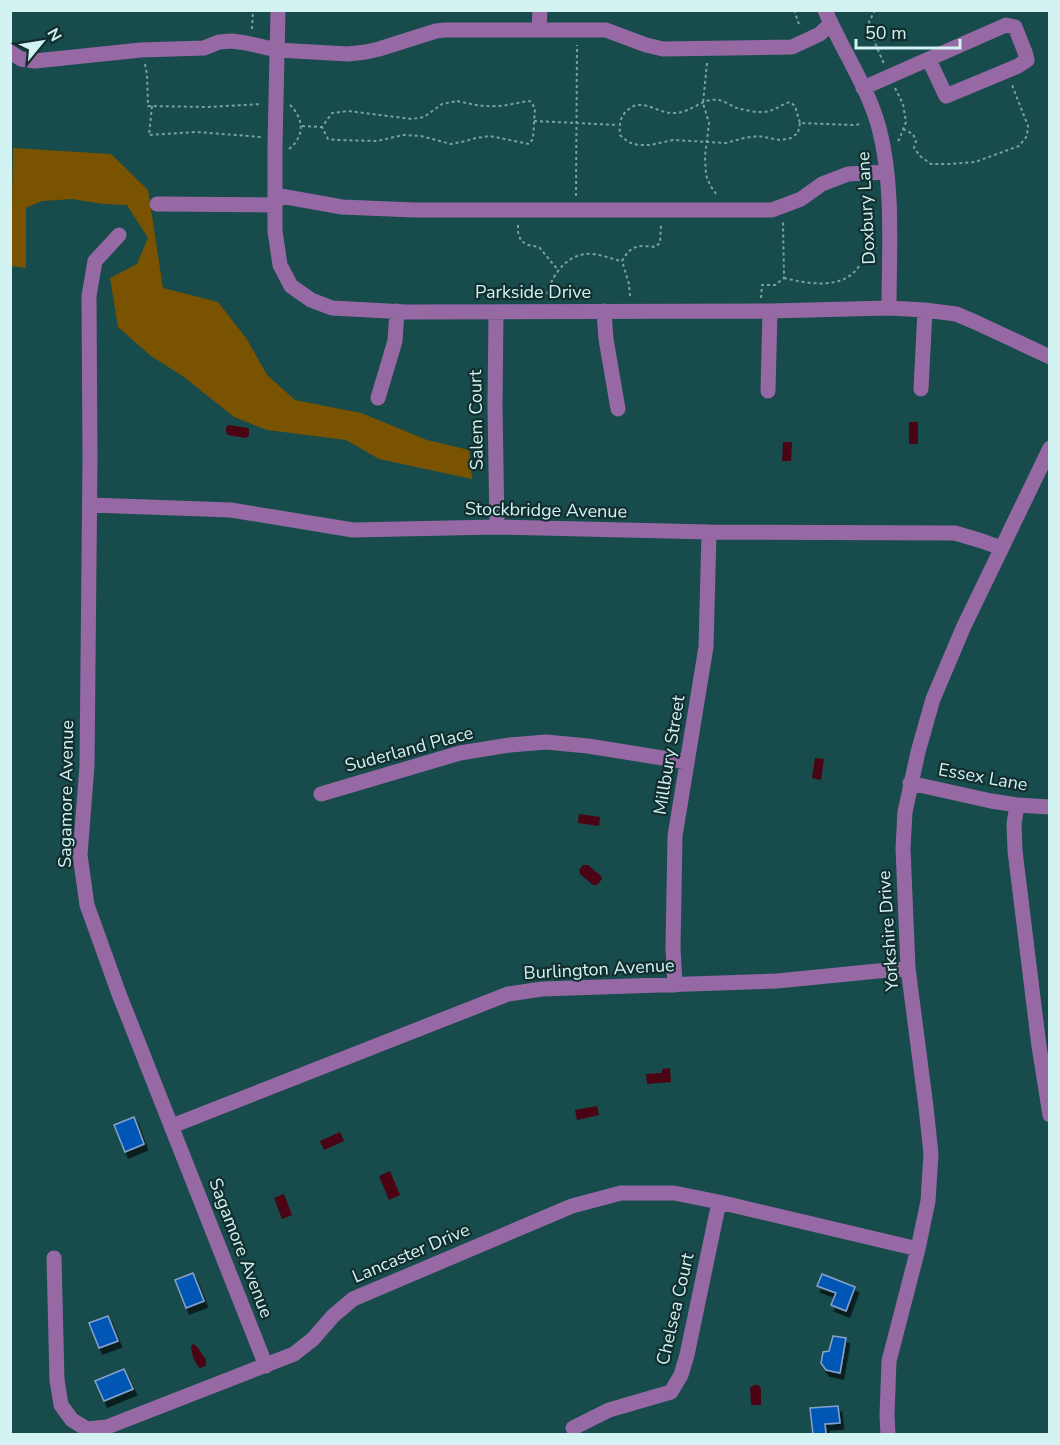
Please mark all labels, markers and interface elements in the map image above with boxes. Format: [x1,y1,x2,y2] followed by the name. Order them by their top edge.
[12,12,72,72] north arrow
[856,12,960,50] scale bar
[865,21,907,45] text: 50 m
[42,24,67,46] text: N
[851,151,881,265] street label: Doxbury Lane
[475,280,591,304] street label: Parkside Drive
[463,369,489,470] street label: Salem Court
[465,497,627,523] street label: Stockbridge Avenue
[648,693,690,817] street label: Millbury Street
[53,720,79,868] street label: Sagamore Avenue
[342,720,476,778] street label: Suderland Place
[936,757,1030,797] street label: Essex Lane
[872,870,904,993] street label: Yorkshire Drive
[523,953,675,985] street label: Burlington Avenue
[203,1175,279,1321] street label: Sagamore Avenue
[349,1217,473,1289] street label: Lancaster Drive
[650,1250,700,1367] street label: Chelsea Court

